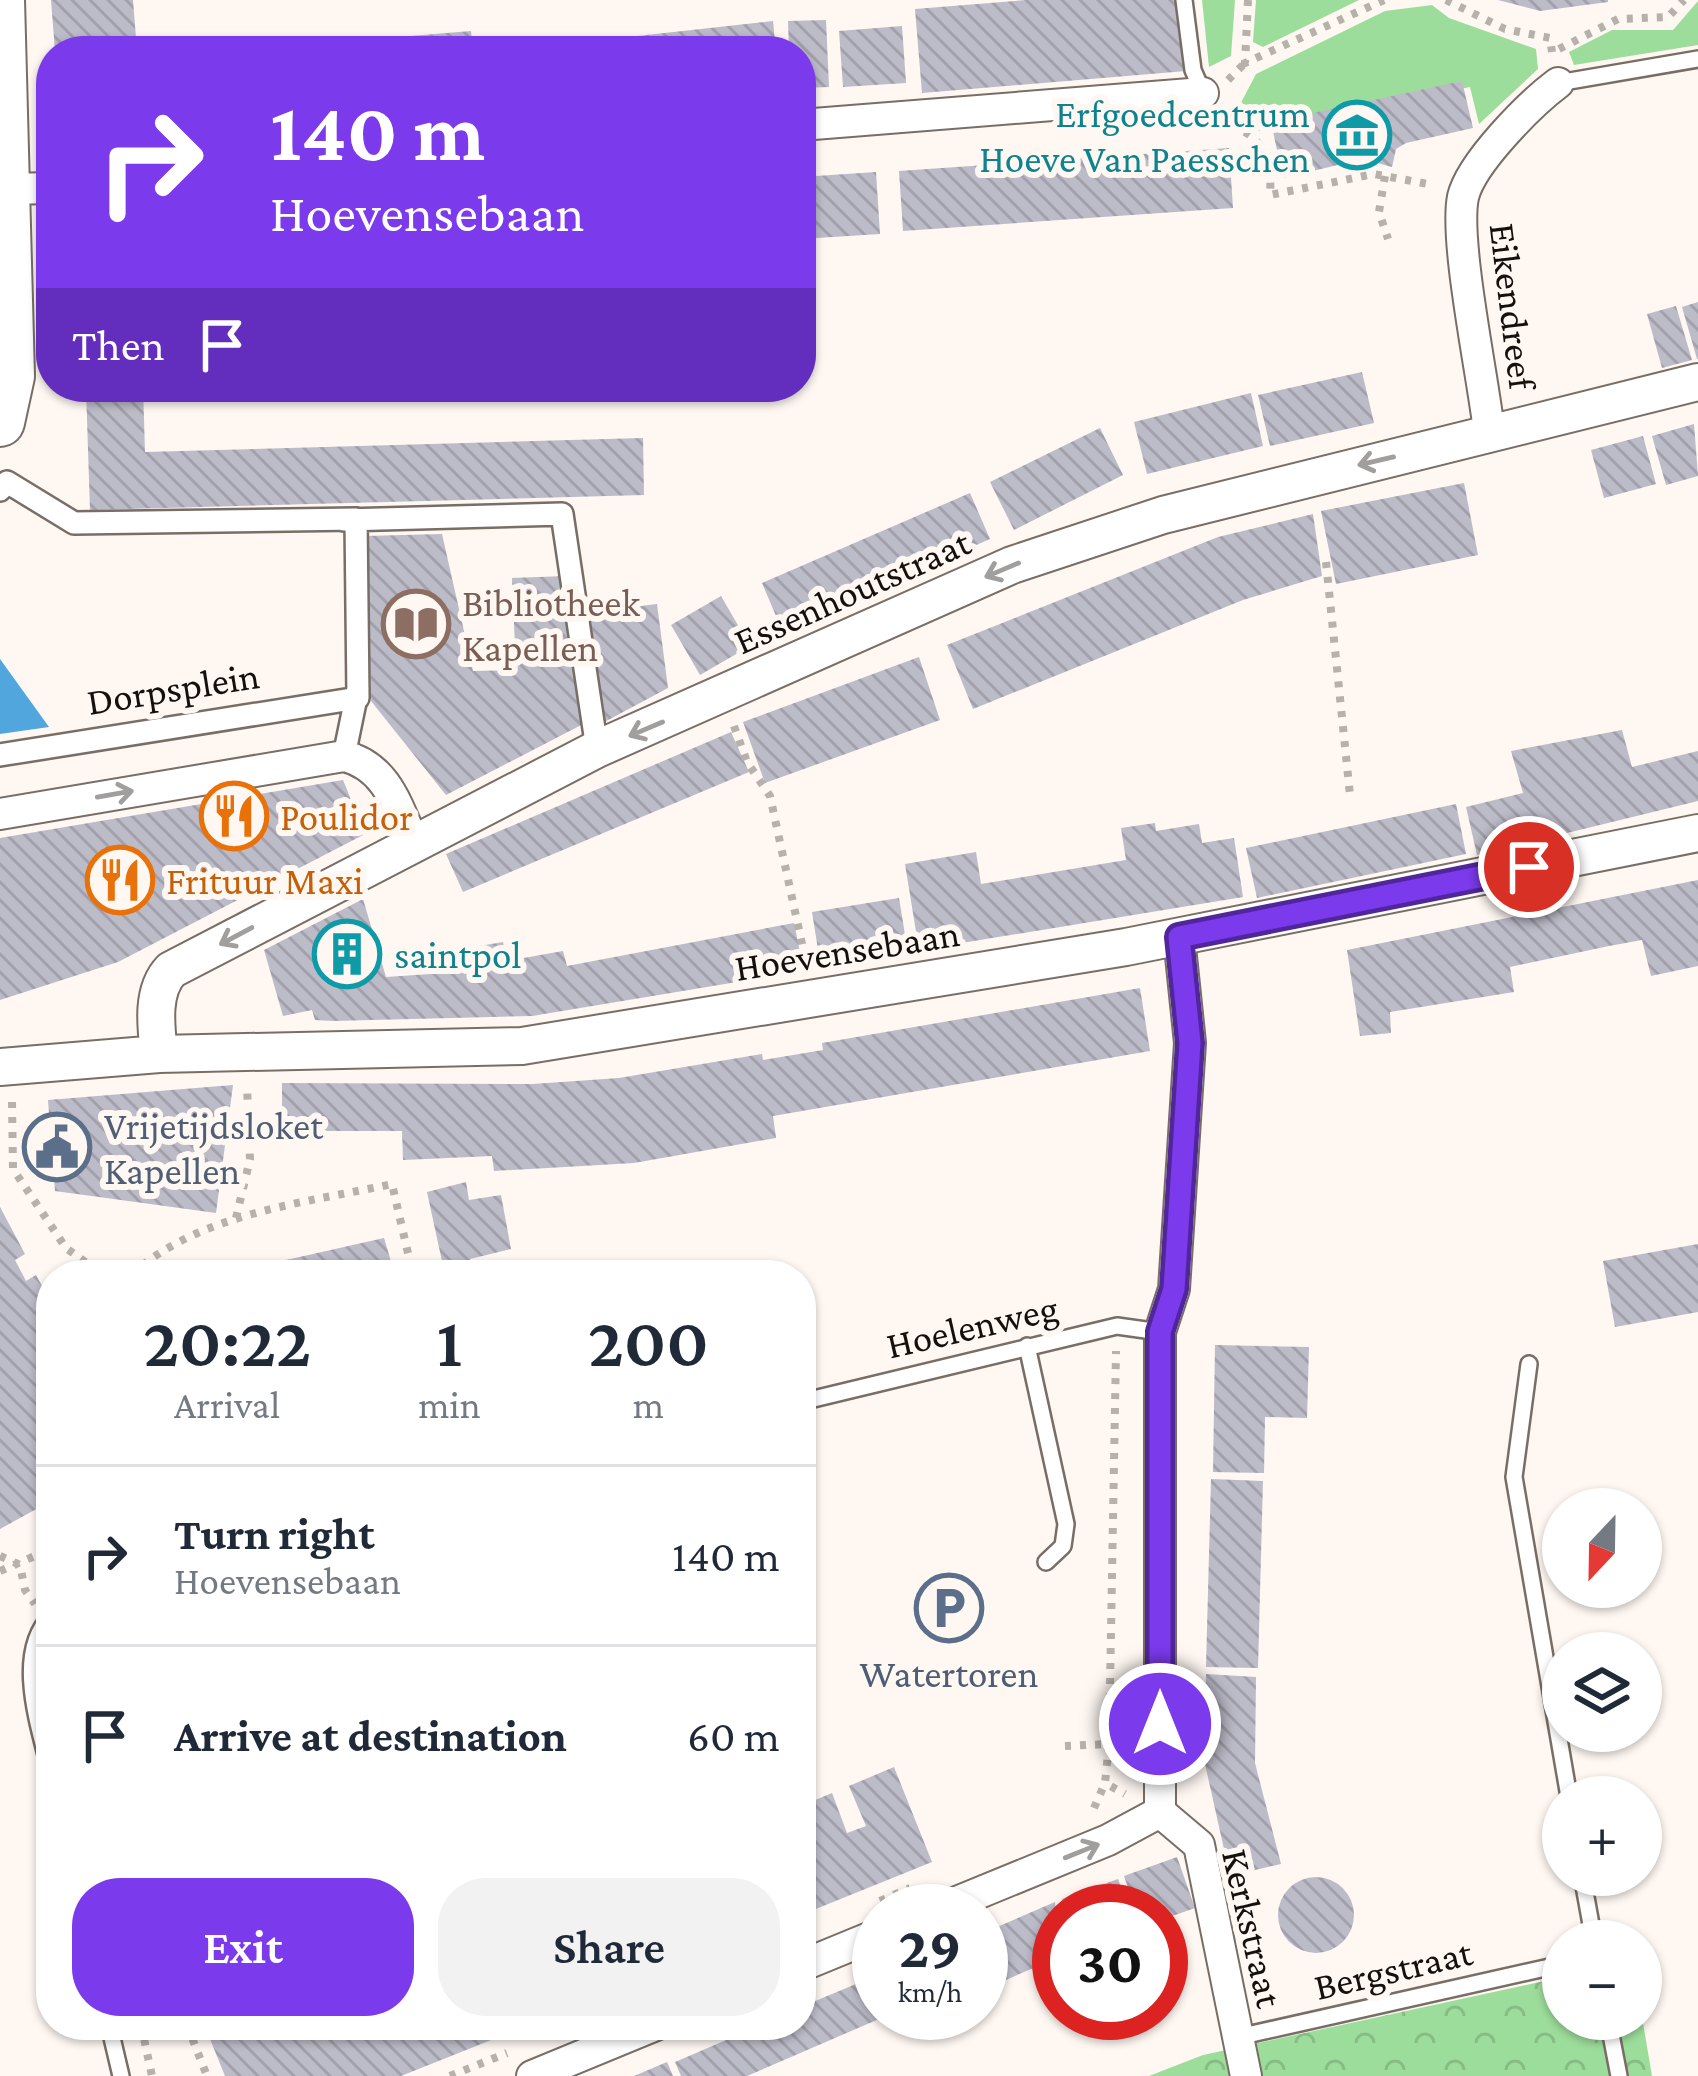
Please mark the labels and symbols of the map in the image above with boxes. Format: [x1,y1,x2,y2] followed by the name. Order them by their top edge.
[979,92,1310,180] place label: Erfgoedcentrum Hoeve Van Paesschen
[1322,100,1392,170] museum icon: Erfgoedcentrum Hoeve Van Paesschen
[1481,220,1545,394] street label: Eikendreef
[1357,451,1395,473] one-way arrow
[727,519,978,662] street label: Essenhoutstraat
[984,561,1021,582] one-way arrow
[462,581,641,670] place label: Bibliotheek Kapellen
[381,589,451,659] library icon: Bibliotheek Kapellen
[84,653,262,724] street label: Dorpsplein
[628,719,664,741] one-way arrow
[199,781,269,851] restaurant icon: Poulidor
[95,782,134,805] one-way arrow
[280,795,413,838] place label: Poulidor
[1478,816,1580,918] pin
[85,845,155,915] restaurant icon: Frituur Maxi
[166,859,363,902] place label: Frituur Maxi
[731,911,963,989] street label: Hoevensebaan
[312,919,382,989] building icon: saintpol
[218,925,254,948] one-way arrow
[394,933,521,977] place label: saintpol
[104,1104,324,1193] place label: Vrijetijdsloket Kapellen
[22,1112,92,1182] public building icon: Vrijetijdsloket Kapellen
[882,1285,1062,1368] street label: Hoelenweg
[1542,1488,1662,1608] north arrow
[914,1573,984,1643] parking icon: Watertoren
[860,1652,1038,1695] place label: Watertoren
[1097,1661,1223,1787] position arrow
[1063,1839,1100,1860] one-way arrow
[1214,1845,1292,2013] street label: Kerkstraat
[1032,1884,1188,2040] speed limit sign: 30
[1310,1930,1477,2009] street label: Bergstraat

